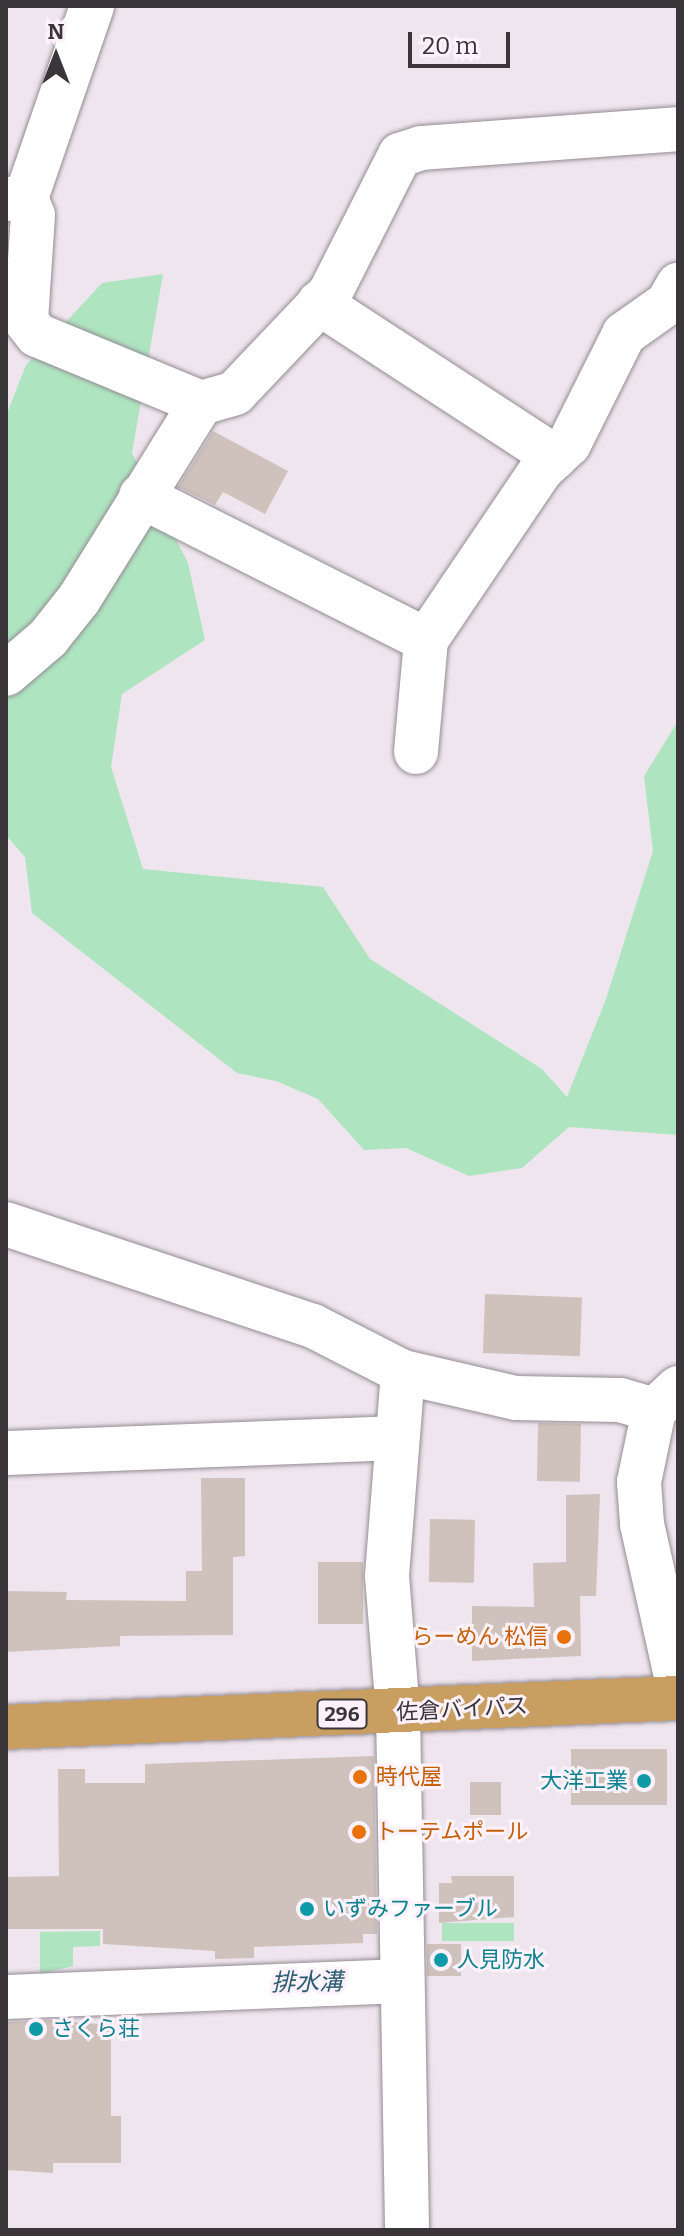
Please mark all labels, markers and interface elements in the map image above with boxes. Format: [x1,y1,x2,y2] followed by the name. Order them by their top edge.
[16,16,96,96] north arrow
[412,16,514,66] scale bar
[48,18,64,45] text: N
[422,32,478,60] text: 20 m
[412,1624,548,1650] place label: らーめん 松信
[555,1628,573,1646] marker: らーめん 松信
[395,1692,529,1726] street label: 佐倉バイパス
[316,1698,368,1730] road number: 296
[376,1764,442,1790] place label: 時代屋
[351,1768,369,1786] marker: 時代屋
[540,1768,628,1794] place label: 大洋工業
[635,1772,653,1790] marker: 大洋工業
[375,1819,529,1845] place label: トーテムポール
[350,1823,368,1841] marker: トーテムポール
[323,1896,499,1922] place label: いずみファーブル
[298,1900,316,1918] marker: いずみファーブル
[457,1947,545,1973] place label: 人見防水
[432,1951,450,1969] marker: 人見防水
[271,1968,343,1998] water label: 排水溝
[52,2016,140,2042] place label: さくら荘
[27,2020,45,2038] marker: さくら荘

